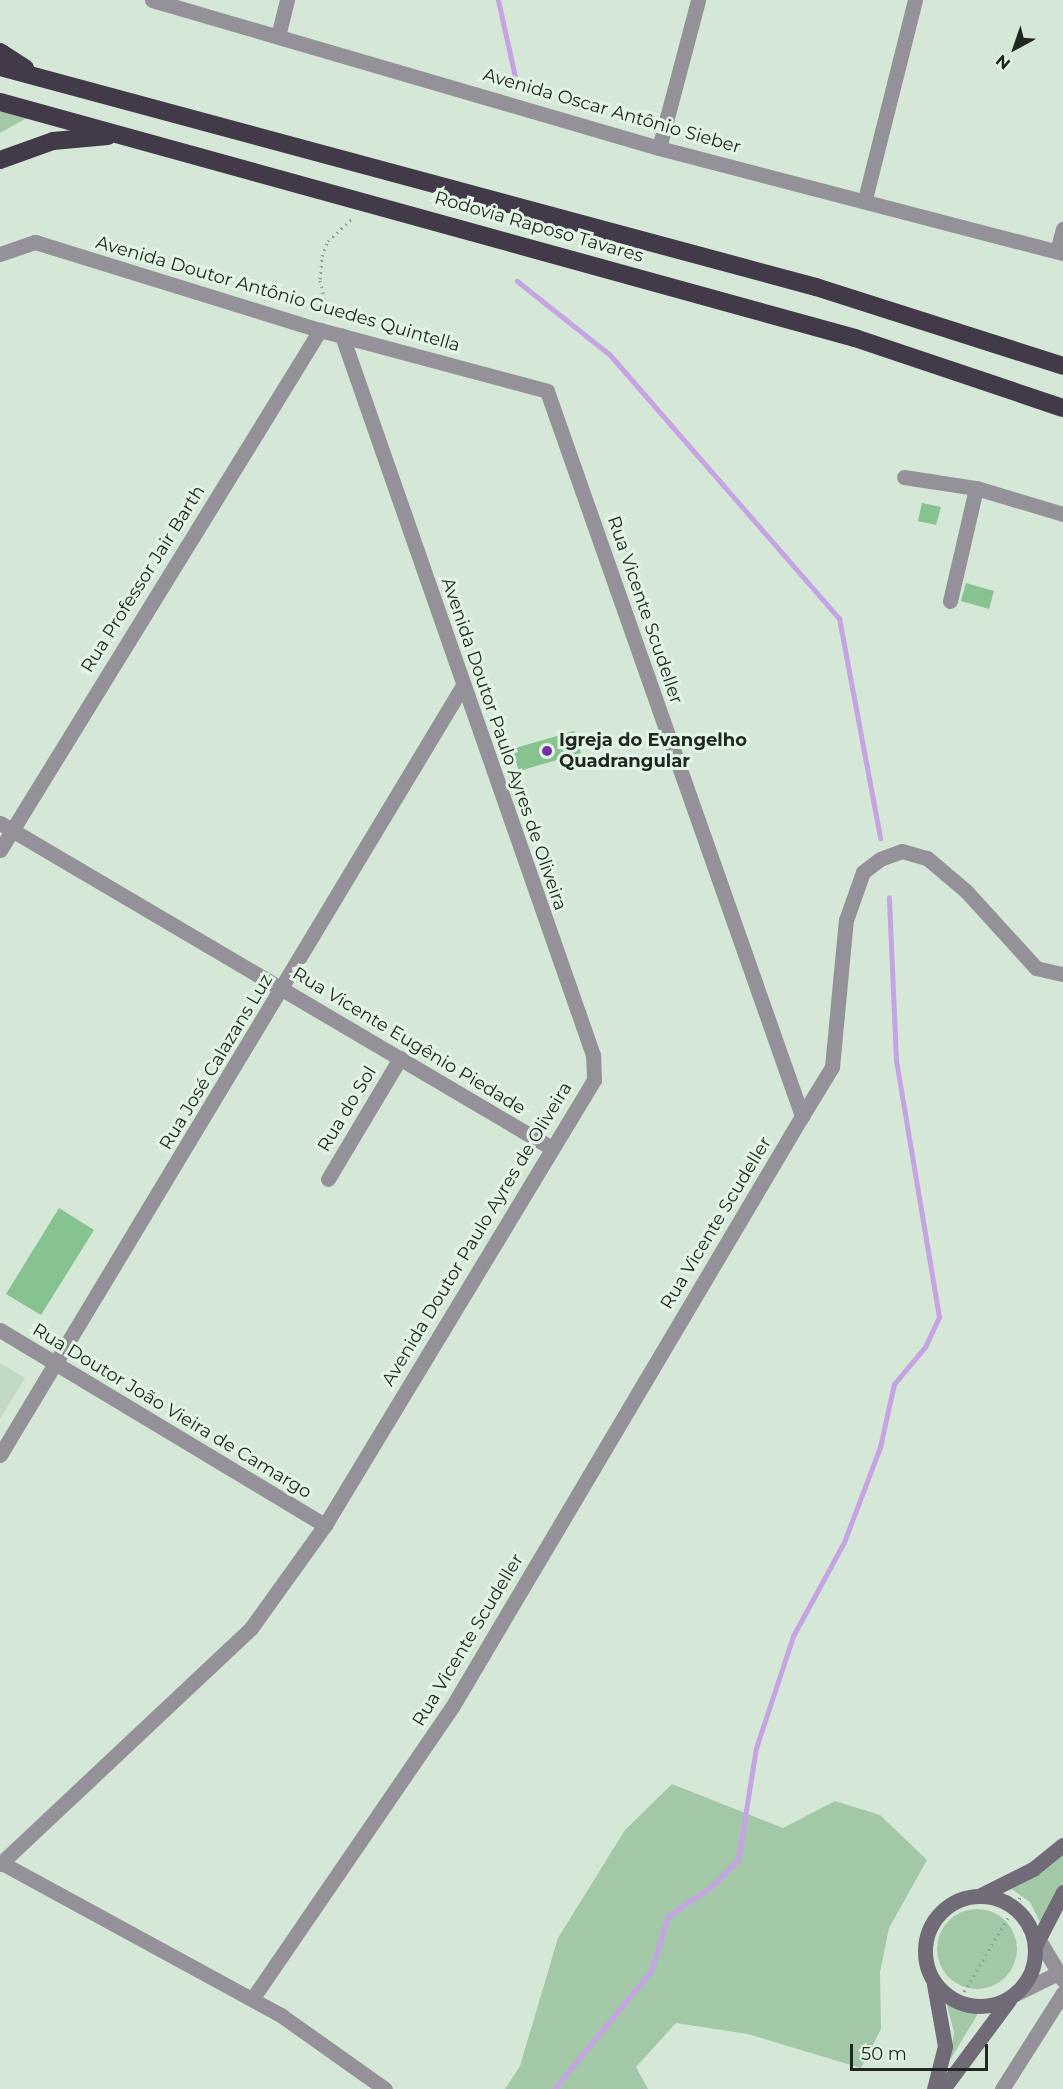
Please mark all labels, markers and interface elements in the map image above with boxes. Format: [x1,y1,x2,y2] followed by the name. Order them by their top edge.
[985,18,1045,78] north arrow
[992,51,1014,74] text: N
[481,64,743,158] street label: Avenida Oscar Antônio Sieber
[432,187,646,267] street label: Rodovia Raposo Tavares
[93,232,463,356] street label: Avenida Doutor Antônio Guedes Quintella
[77,482,209,676] street label: Rua Professor Jair Barth
[603,513,687,707] street label: Rua Vicente Scudeller
[437,575,571,913] street label: Avenida Doutor Paulo Ayres de Oliveira
[559,730,747,772] place label: Igreja do Evangelho Quadrangular
[540,744,554,758] marker: Igreja do Evangelho Quadrangular
[289,963,529,1119] street label: Rua Vicente Eugênio Piedade
[155,970,277,1154] street label: Rua José Calazans Luz
[313,1062,381,1156] street label: Rua do Sol
[377,1078,577,1390] street label: Avenida Doutor Paulo Ayres de Oliveira
[656,1133,776,1313] street label: Rua Vicente Scudeller
[29,1319,315,1503] street label: Rua Doutor João Vieira de Camargo
[408,1550,528,1730] street label: Rua Vicente Scudeller
[853,2032,991,2070] scale bar
[861,2043,907,2065] text: 50 m

